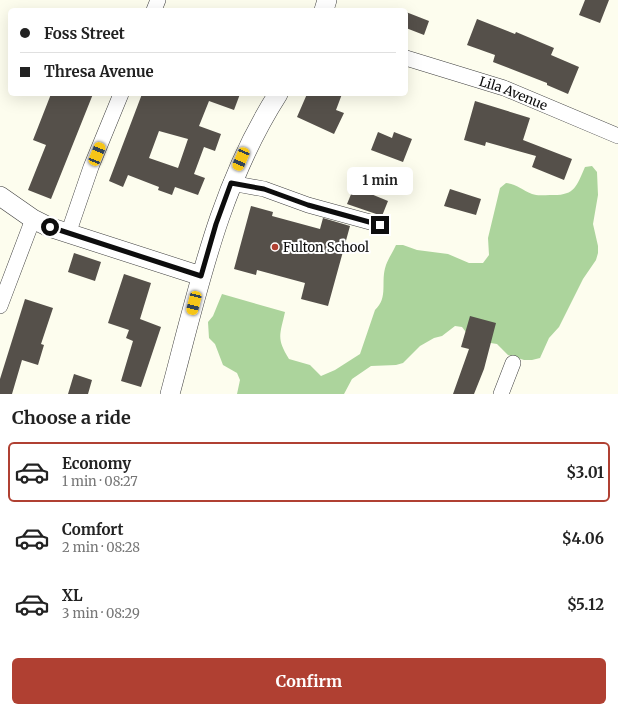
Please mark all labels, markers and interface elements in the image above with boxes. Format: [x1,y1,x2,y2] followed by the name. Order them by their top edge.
[44,24,125,43] text: Foss Street
[44,62,154,81] text: Thresa Avenue
[477,73,550,114] street label: Lila Avenue
[87,141,107,167] car
[231,146,251,172] car
[347,167,413,195] callout: 1 min
[362,172,398,189] text: 1 min
[371,216,389,234] route end
[41,218,59,236] route start
[283,239,369,256] place label: Fulton School
[270,242,280,252] marker: Fulton School
[185,290,203,316] car
[12,406,131,429] text: Choose a ride
[14,454,50,490] icon: car
[62,454,131,473] text: Economy
[566,463,604,482] text: $3.01
[62,473,138,490] text: 1 min · 08:27
[14,520,50,556] icon: car
[62,520,123,539] text: Comfort
[562,529,604,548] text: $4.06
[62,539,140,556] text: 2 min · 08:28
[14,586,50,622] icon: car
[62,586,83,605] text: XL
[567,595,604,614] text: $5.12
[62,605,140,622] text: 3 min · 08:29
[12,658,606,704] button: Confirm

